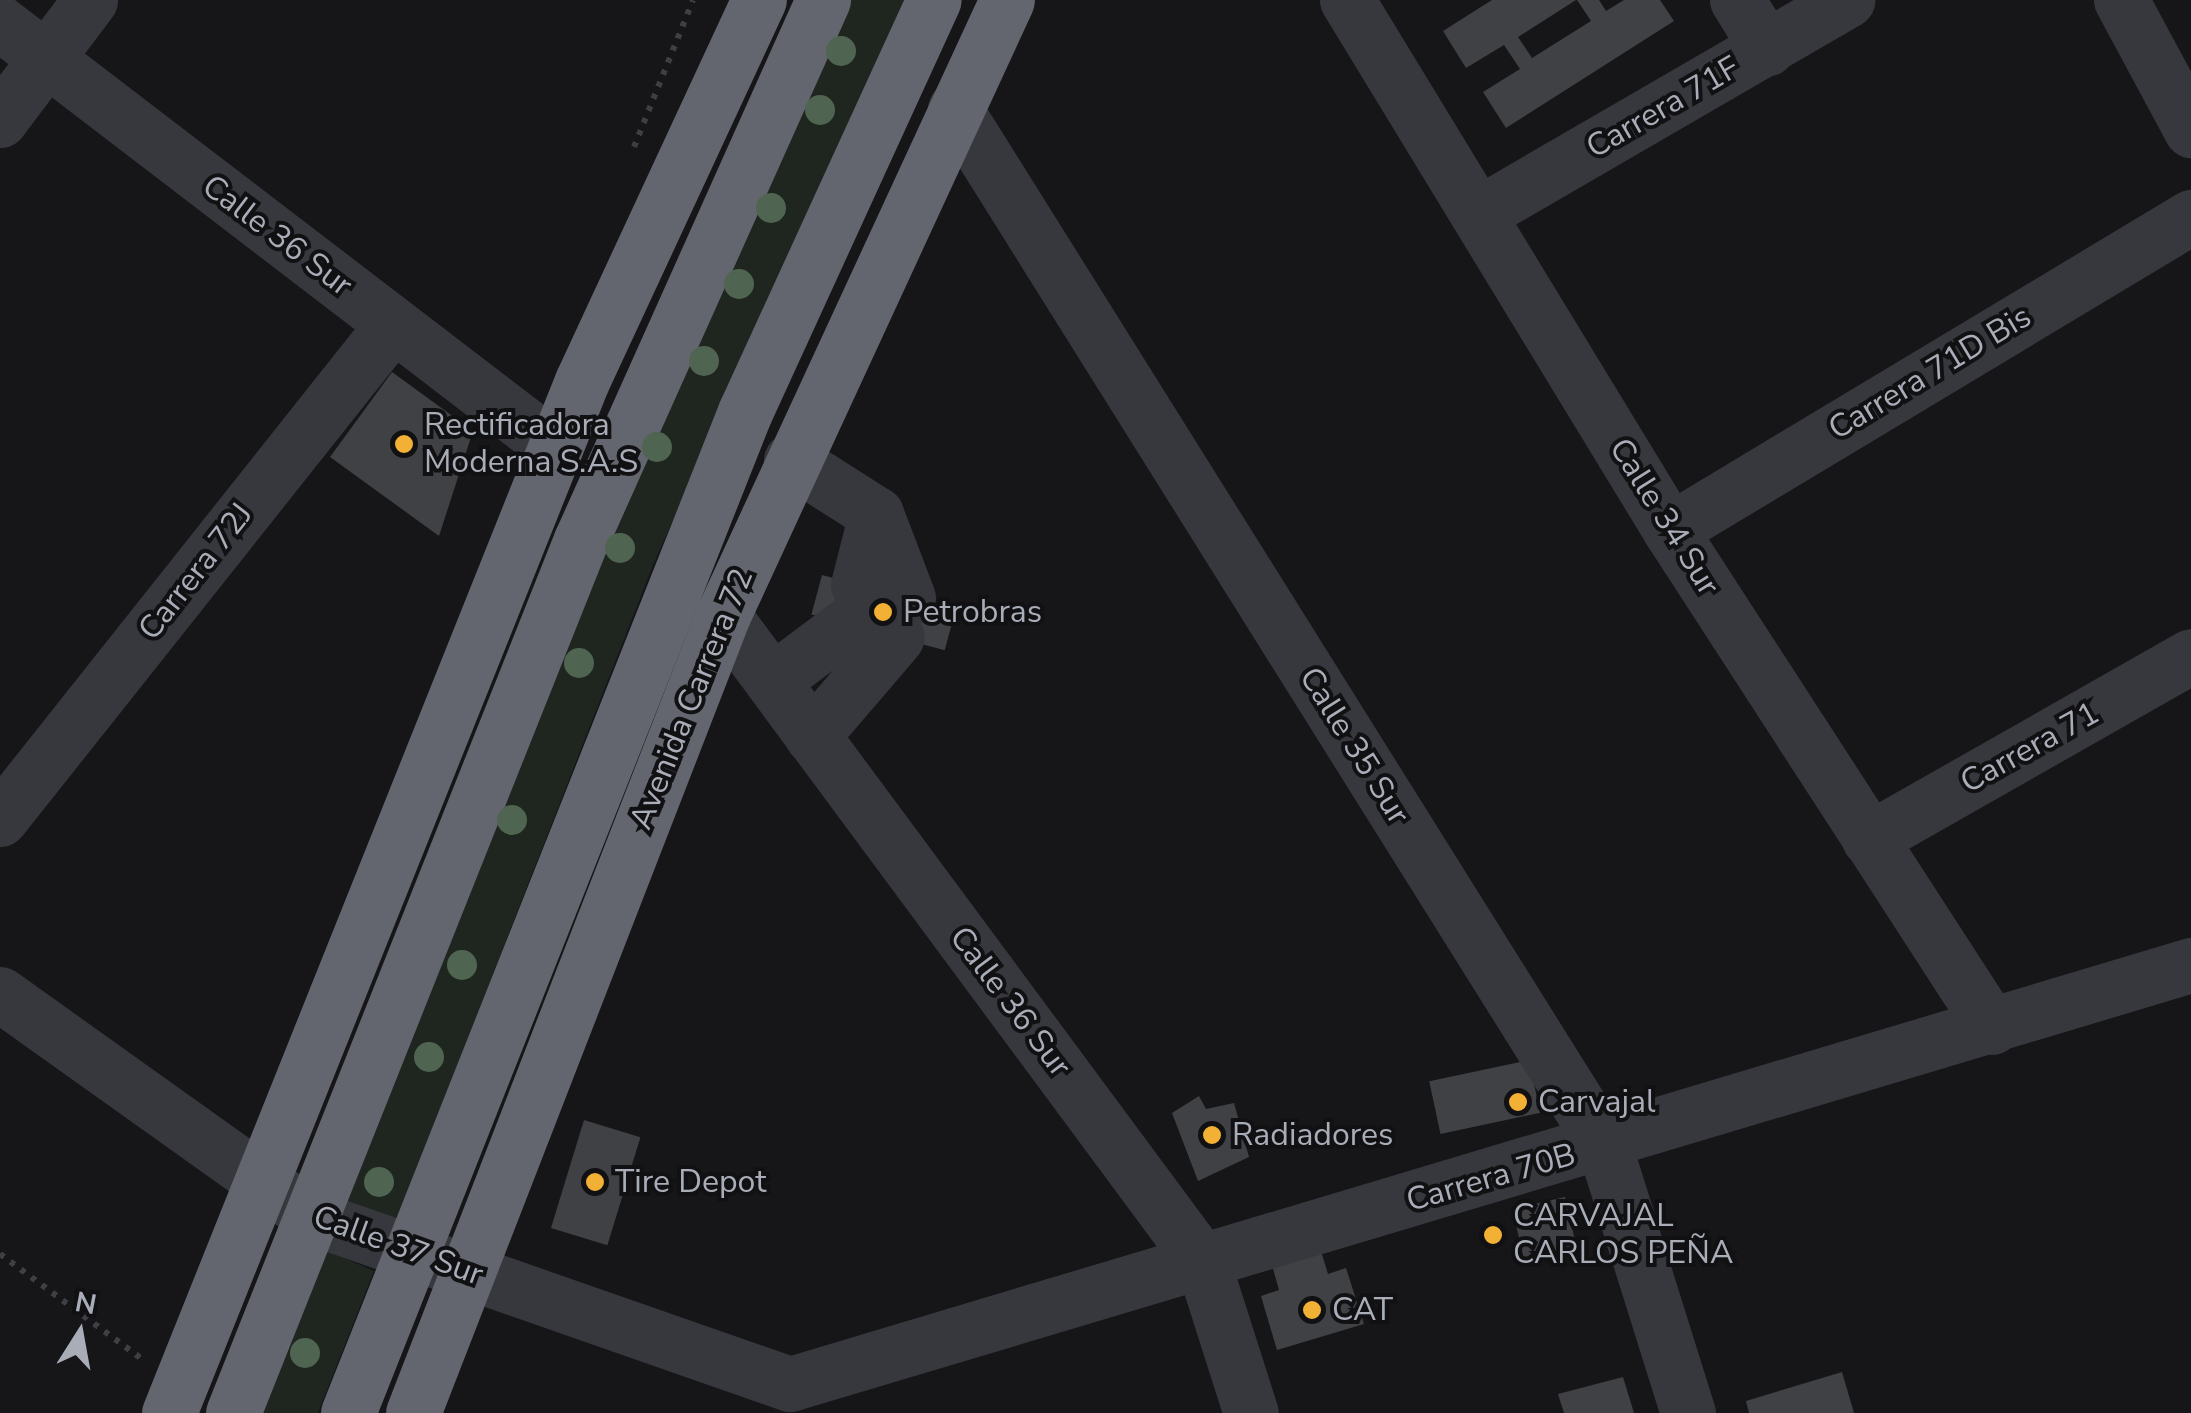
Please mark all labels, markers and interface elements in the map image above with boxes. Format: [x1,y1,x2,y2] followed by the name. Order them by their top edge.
[1580,49,1746,167] street label: Carrera 71F
[194,167,360,305] street label: Calle 36 Sur
[1822,298,2038,448] street label: Carrera 71D Bis
[424,407,638,482] place label: Rectificadora Moderna S.A.S
[1601,431,1727,603] street label: Calle 34 Sur
[393,433,415,455] marker: Rectificadora Moderna S.A.S
[131,496,261,648] street label: Carrera 72J
[622,563,762,835] street label: Avenida Carrera 72
[903,593,1042,631] place label: Petrobras
[872,601,894,623] marker: Petrobras
[1291,660,1417,832] street label: Calle 35 Sur
[1954,694,2106,802] street label: Carrera 71
[941,919,1079,1085] street label: Calle 36 Sur
[1538,1083,1655,1121] place label: Carvajal
[1507,1091,1529,1113] marker: Carvajal
[1232,1116,1393,1154] place label: Radiadores
[1201,1124,1223,1146] marker: Radiadores
[1402,1136,1580,1220] street label: Carrera 70B
[615,1163,766,1201] place label: Tire Depot
[584,1171,606,1193] marker: Tire Depot
[308,1198,488,1294] street label: Calle 37 Sur
[1513,1198,1733,1273] place label: CARVAJAL CARLOS PEÑA
[1482,1224,1504,1246] marker: CARVAJAL CARLOS PEÑA
[30,1283,130,1383] north arrow
[72,1283,100,1324] text: N
[1332,1291,1393,1329] place label: CAT
[1301,1299,1323,1321] marker: CAT

